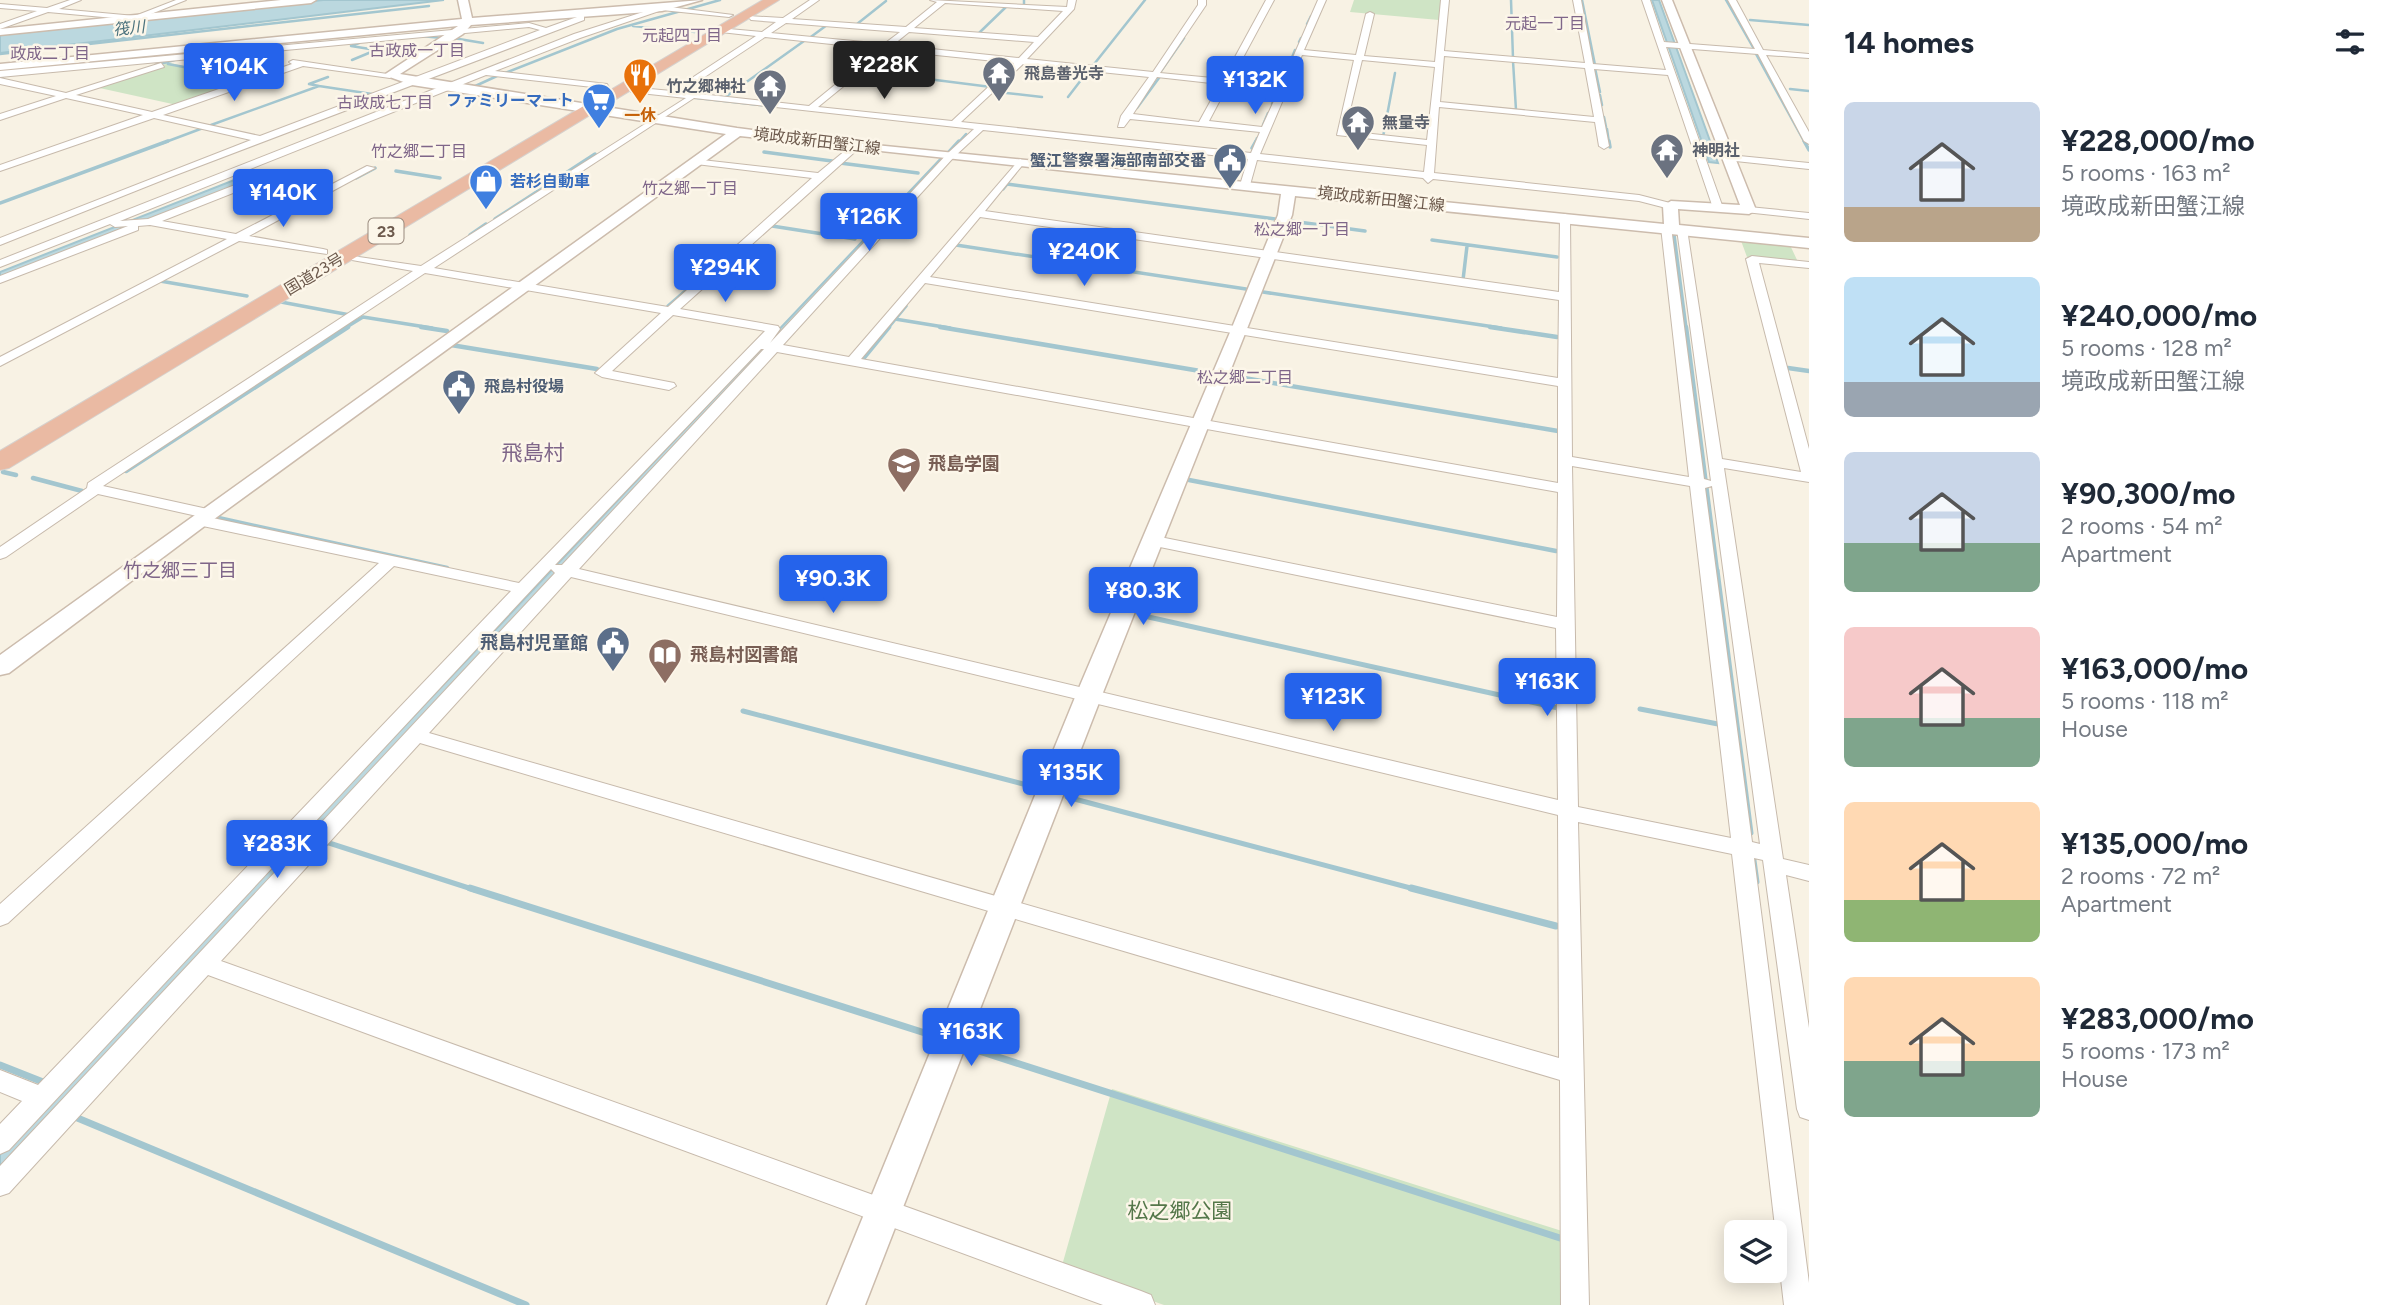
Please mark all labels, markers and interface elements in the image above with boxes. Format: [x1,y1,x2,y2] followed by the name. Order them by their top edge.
[1505,14,1585,33] district label: 元起一丁目
[112,17,148,39] water label: 筏川
[2331,23,2369,61] icon: filters
[1844,24,1974,61] text: 14 homes
[642,26,722,45] district label: 元起四丁目
[369,41,465,60] district label: 古政成一丁目
[835,42,933,101] pin: ¥228K
[185,43,283,103] pin: ¥104K
[10,44,90,63] district label: 政成二丁目
[849,50,919,78] text: ¥228K
[200,52,268,80] text: ¥104K
[980,54,1018,103] temple icon: 飛島善光寺
[621,56,659,105] restaurant icon: 一休
[1206,57,1304,116] pin: ¥132K
[1024,64,1104,83] place label: 飛島善光寺
[1223,65,1287,93] text: ¥132K
[751,67,789,116] temple icon: 竹之郷神社
[666,77,746,96] place label: 竹之郷神社
[580,81,618,130] supermarket icon: ファミリーマート
[446,91,574,110] place label: ファミリーマート
[337,93,433,112] district label: 古政成七丁目
[1339,103,1377,152] temple icon: 無量寺
[624,106,656,125] place label: 一休
[1382,113,1430,132] place label: 無量寺
[2061,122,2255,159] text: ¥228,000/mo
[752,124,882,158] street label: 境政成新田蟹江線
[1900,130,1984,214] icon: home
[1648,131,1686,180] temple icon: 神明社
[1211,141,1249,190] public building icon: 蟹江警察署海部南部交番
[1692,141,1740,160] place label: 神明社
[371,142,467,161] district label: 竹之郷二丁目
[1030,151,1206,170] place label: 蟹江警察署海部南部交番
[2061,159,2230,187] text: 5 rooms · 163 m²
[467,162,505,211] shop icon: 若杉自動車
[234,170,332,229] pin: ¥140K
[510,172,590,191] place label: 若杉自動車
[249,178,317,206] text: ¥140K
[642,179,738,198] district label: 竹之郷一丁目
[1316,183,1446,215] street label: 境政成新田蟹江線
[2061,192,2245,220] text: 境政成新田蟹江線
[820,194,918,253] pin: ¥126K
[836,202,902,230] text: ¥126K
[368,218,404,244] road number: 23
[1254,220,1350,239] district label: 松之郷一丁目
[1035,229,1133,288] pin: ¥240K
[1048,237,1120,265] text: ¥240K
[676,244,774,304] pin: ¥294K
[281,249,347,299] street label: 国道23号
[690,253,760,281] text: ¥294K
[2061,297,2257,334] text: ¥240,000/mo
[1900,305,1984,389] icon: home
[2061,334,2232,362] text: 5 rooms · 128 m²
[440,367,478,416] public building icon: 飛島村役場
[2061,367,2245,395] text: 境政成新田蟹江線
[1197,368,1293,387] district label: 松之郷二丁目
[484,377,564,396] place label: 飛島村役場
[502,440,565,465] district label: 飛島村
[885,445,923,494] school or university icon: 飛島学園
[928,453,1000,475] place label: 飛島学園
[2061,475,2236,512] text: ¥90,300/mo
[1900,480,1984,564] icon: home
[2061,512,2223,540] text: 2 rooms · 54 m²
[2061,540,2172,568] text: Apartment
[776,556,890,615] pin: ¥90.3K
[123,559,237,582] district label: 竹之郷三丁目
[795,564,871,592] text: ¥90.3K
[1086,568,1200,627] pin: ¥80.3K
[1105,576,1181,604] text: ¥80.3K
[594,624,632,673] public building icon: 飛島村児童館
[480,632,588,654] place label: 飛島村児童館
[646,636,684,685] library icon: 飛島村図書館
[690,644,798,666] place label: 飛島村図書館
[2061,650,2248,687] text: ¥163,000/mo
[1900,655,1984,739] icon: home
[1498,658,1596,718] pin: ¥163K
[1515,667,1579,695] text: ¥163K
[1284,674,1382,733] pin: ¥123K
[1301,682,1365,710] text: ¥123K
[2061,687,2229,715] text: 5 rooms · 118 m²
[2061,715,2128,743] text: House
[1022,750,1120,809] pin: ¥135K
[1039,758,1103,786] text: ¥135K
[228,820,326,880] pin: ¥283K
[2061,825,2248,862] text: ¥135,000/mo
[242,829,312,857] text: ¥283K
[1900,830,1984,914] icon: home
[2061,862,2220,890] text: 2 rooms · 72 m²
[2061,890,2172,918] text: Apartment
[2061,1000,2254,1037] text: ¥283,000/mo
[1900,1005,1984,1089] icon: home
[922,1009,1020,1068] pin: ¥163K
[939,1017,1003,1045] text: ¥163K
[2061,1037,2230,1065] text: 5 rooms · 173 m²
[2061,1065,2128,1093] text: House
[1128,1198,1233,1223] park label: 松之郷公園
[1724,1220,1787,1283] map controls
[1724,1220,1787,1283] button: layers

